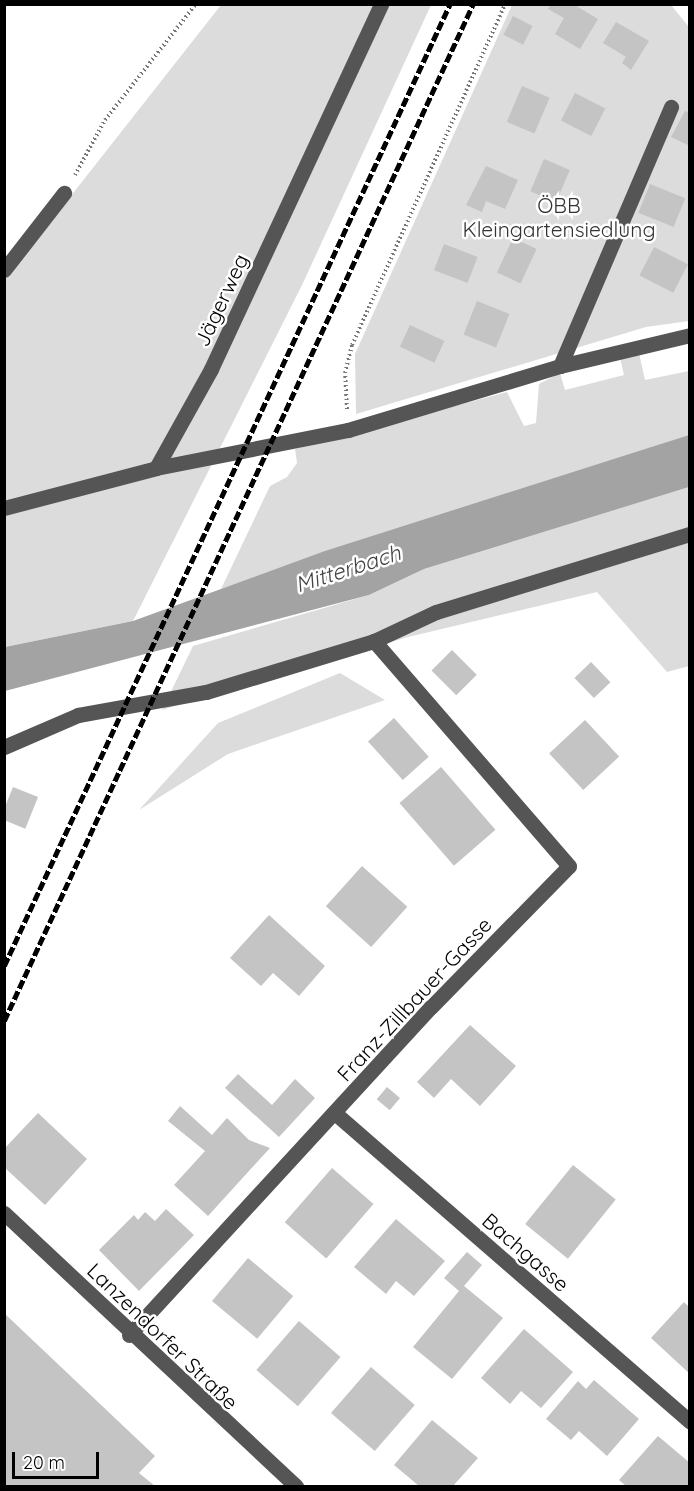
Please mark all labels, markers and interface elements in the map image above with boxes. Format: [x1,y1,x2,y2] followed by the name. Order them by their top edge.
[463,192,655,242] park label: ÖBB Kleingartensiedlung
[189,250,253,350] street label: Jägerweg
[292,540,404,598] water label: Mitterbach
[332,912,496,1086] street label: Franz-Zillbauer-Gasse
[478,1208,574,1296] street label: Bachgasse
[82,1258,244,1414] street label: Lanzendorfer Straße
[15,1440,102,1478] scale bar
[23,1451,65,1474] text: 20 m

